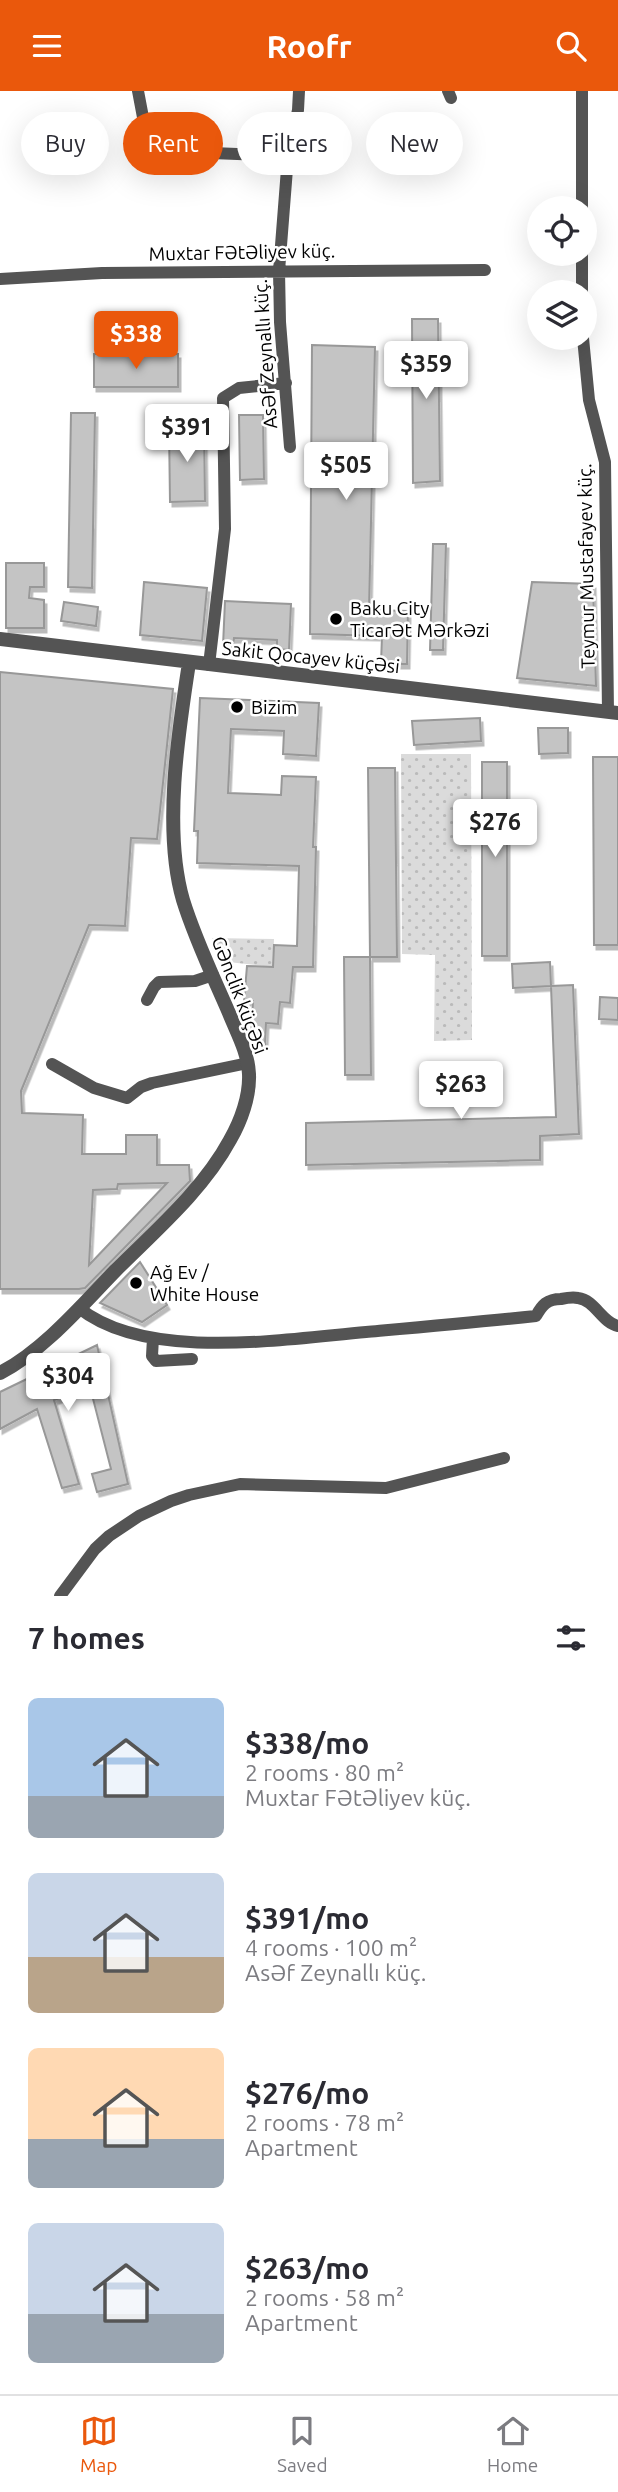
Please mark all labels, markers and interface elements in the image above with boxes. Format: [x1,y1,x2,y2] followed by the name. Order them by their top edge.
[28,27,66,65] icon: menu
[552,27,590,65] icon: search
[266,28,352,64] text: Roofr
[21,112,109,175] chip: Buy
[123,112,223,175] chip: Rent
[237,112,352,175] chip: Filters
[366,112,463,175] chip: New
[527,196,597,350] map controls
[527,196,597,266] button: locate
[149,239,335,265] street label: Muxtar Fətəliyev küç.
[249,279,281,429] street label: Asəf Zeynallı küç.
[527,280,597,350] button: layers
[95,311,177,371] pin: $338
[110,321,162,346] text: $338
[385,341,467,401] pin: $359
[400,351,452,376] text: $359
[146,405,228,464] pin: $391
[161,414,213,439] text: $391
[305,443,387,502] pin: $505
[320,452,372,477] text: $505
[573,463,599,669] street label: Teymur Mustafayev küç.
[350,597,490,641] place label: Baku City Ticarət Mərkəzi
[328,611,344,627] marker: Baku City Ticarət Mərkəzi
[221,637,401,677] street label: Sakit Qocayev küçəsi
[251,696,297,718] place label: Bizim
[229,699,245,715] marker: Bizim
[454,799,536,859] pin: $276
[469,809,521,834] text: $276
[207,933,273,1057] street label: Gənclik küçəsi
[420,1061,502,1121] pin: $263
[435,1071,487,1096] text: $263
[150,1261,259,1305] place label: Ağ Ev / White House
[128,1275,144,1291] marker: Ağ Ev / White House
[27,1353,109,1413] pin: $304
[42,1363,94,1388] text: $304
[552,1619,590,1657] icon: filters
[28,1621,145,1655] text: 7 homes
[84,1726,168,1810] icon: home
[245,1726,369,1760] text: $338/mo
[245,1760,404,1785] text: 2 rooms · 80 m²
[245,1785,471,1810] text: Muxtar Fətəliyev küç.
[84,1901,168,1985] icon: home
[245,1901,369,1935] text: $391/mo
[245,1935,417,1960] text: 4 rooms · 100 m²
[245,1960,426,1985] text: Asəf Zeynallı küç.
[84,2076,168,2160] icon: home
[245,2076,369,2110] text: $276/mo
[245,2110,404,2135] text: 2 rooms · 78 m²
[245,2135,358,2160] text: Apartment
[84,2251,168,2335] icon: home
[245,2251,369,2285] text: $263/mo
[245,2285,404,2310] text: 2 rooms · 58 m²
[245,2310,358,2335] text: Apartment
[80,2412,118,2476] tab: Map
[277,2412,328,2476] tab: Saved
[487,2412,538,2476] tab: Home

